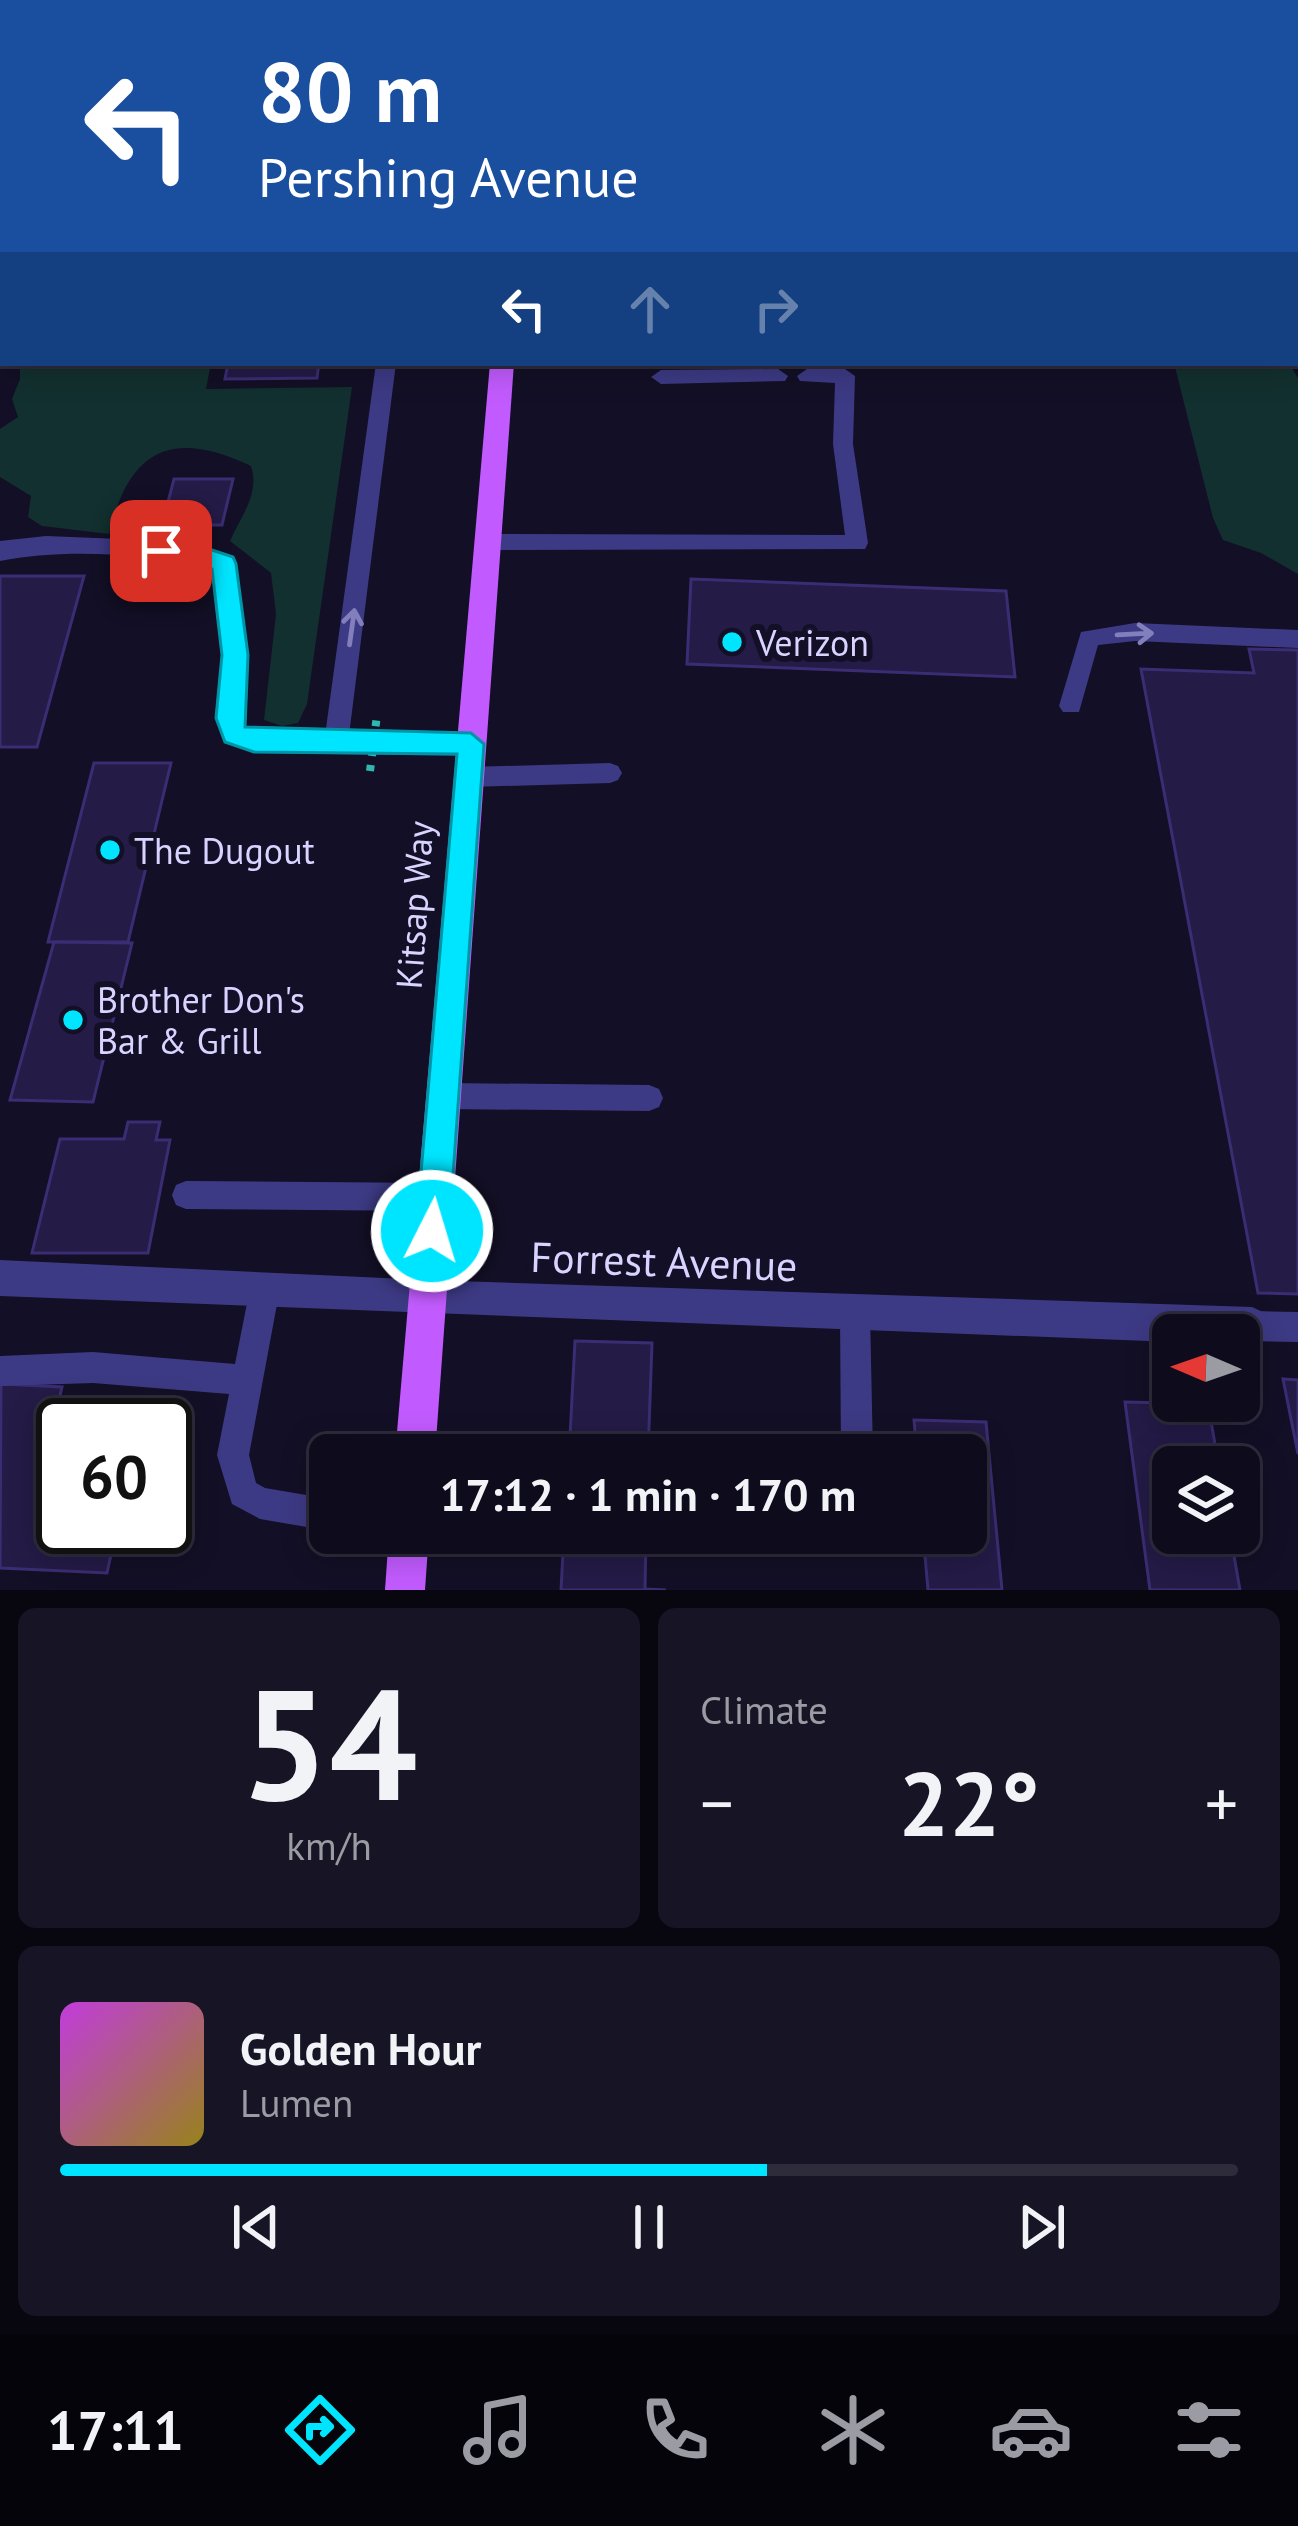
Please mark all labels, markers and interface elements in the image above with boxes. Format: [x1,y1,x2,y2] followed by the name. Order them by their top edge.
[258,36,442,145] text: 80 m
[60,48,216,204] icon: left
[258,142,639,212] text: Pershing Avenue
[491,276,557,342] icon: left
[617,276,683,342] icon: ahead
[743,276,809,342] icon: right
[110,500,212,602] pin
[128,518,194,584] icon: arrive
[341,608,364,647] one-way arrow
[755,619,869,666] place label: Verizon
[1115,622,1154,645] one-way arrow
[719,629,745,655] marker: Verizon
[385,819,443,991] street label: Kitsap Way
[134,827,315,874] place label: The Dugout
[97,837,123,863] marker: The Dugout
[97,976,305,1064] place label: Brother Don's Bar & Grill
[60,1007,86,1033] marker: Brother Don's Bar & Grill
[369,1168,495,1294] position arrow
[530,1229,798,1293] street label: Forrest Avenue
[1152,1314,1260,1422] north arrow
[1152,1314,1260,1554] map controls
[36,1398,192,1554] speed limit sign: 60
[1152,1446,1260,1554] button: layers
[440,1465,856,1523] text: 17:12 · 1 min · 170 m
[241,1641,417,1843] text: 54
[700,1684,828,1735] text: Climate
[898,1744,1040,1861] text: 22°
[700,1760,733,1845] text: −
[1205,1760,1238,1845] text: +
[286,1820,372,1871] text: km/h
[240,2019,481,2077] text: Golden Hour
[240,2077,353,2128] text: Lumen
[223,2194,289,2260] icon: previous
[616,2194,682,2260] icon: pause
[1009,2194,1075,2260] icon: next
[278,2388,362,2472] icon: directions
[456,2388,540,2472] icon: music
[633,2388,717,2472] icon: phone
[811,2388,895,2472] icon: climate
[989,2388,1073,2472] icon: car
[1167,2388,1251,2472] icon: filters
[47,2395,184,2465] text: 17:11

